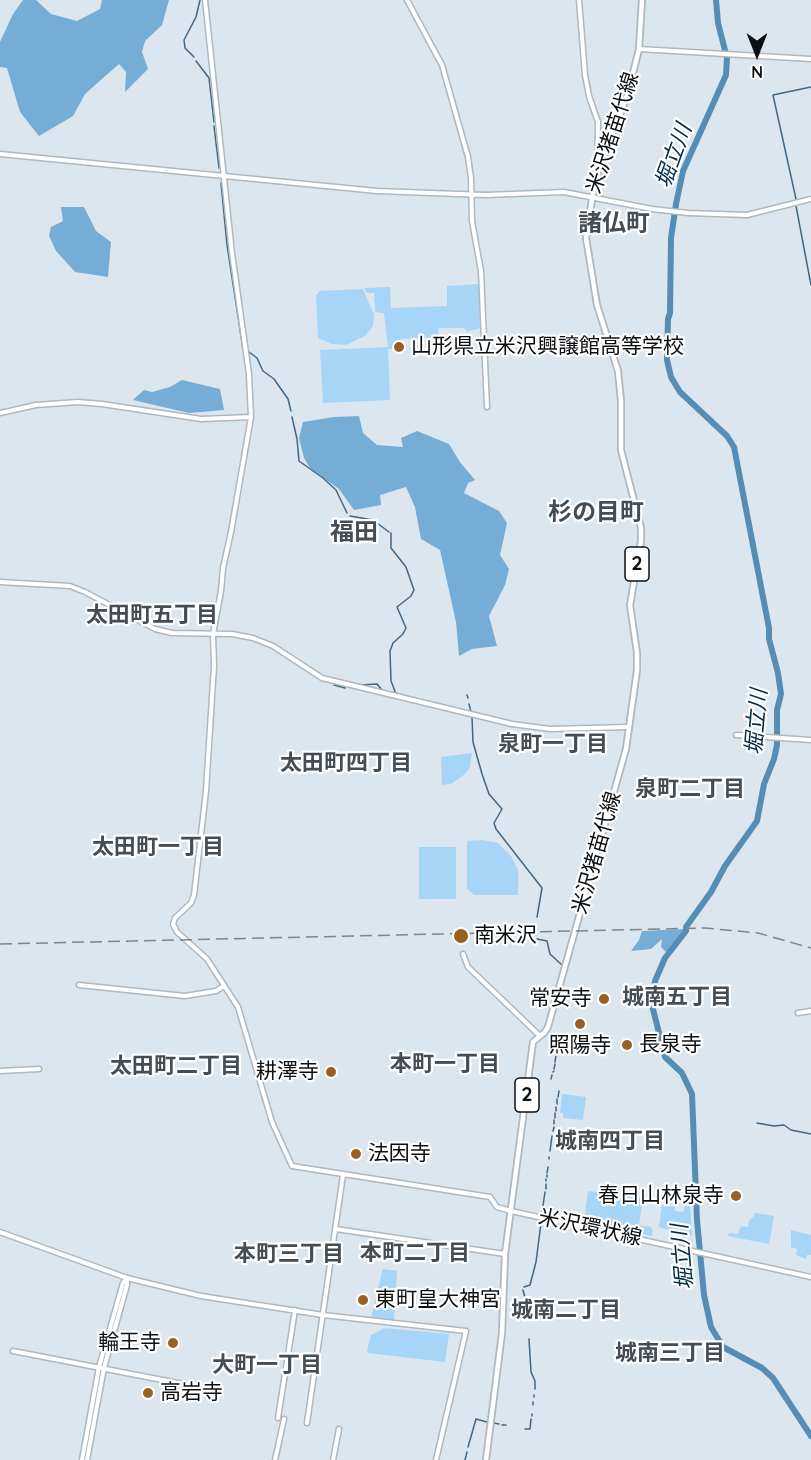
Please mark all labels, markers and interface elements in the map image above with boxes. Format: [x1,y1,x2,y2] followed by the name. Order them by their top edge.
[727,24,787,84] north arrow
[751,62,763,82] text: N
[582,69,644,197] street label: 米沢猪苗代線
[650,120,698,192] water label: 堀立川
[578,210,650,238] district label: 諸仏町
[411,334,684,360] place label: 山形県立米沢興譲館高等学校
[392,340,406,354] marker: 山形県立米沢興譲館高等学校
[548,499,644,527] district label: 杉の目町
[330,519,378,547] district label: 福田
[625,547,649,581] road number: 2
[86,602,218,628] district label: 太田町五丁目
[741,688,773,756] water label: 堀立川
[498,731,608,757] district label: 泉町一丁目
[280,750,412,776] district label: 太田町四丁目
[635,776,745,802] district label: 泉町二丁目
[568,789,626,917] street label: 米沢猪苗代線
[92,834,224,860] district label: 太田町一丁目
[474,923,537,949] place label: 南米沢
[452,927,470,945] marker: 南米沢
[622,984,732,1010] district label: 城南五丁目
[529,986,592,1012] place label: 常安寺
[597,992,611,1006] marker: 常安寺
[573,1017,587,1031] marker: 照陽寺
[639,1032,702,1058] place label: 長泉寺
[549,1033,611,1059] place label: 照陽寺
[620,1038,634,1052] marker: 長泉寺
[390,1051,500,1077] district label: 本町一丁目
[110,1053,242,1079] district label: 太田町二丁目
[256,1059,319,1085] place label: 耕澤寺
[324,1065,338,1079] marker: 耕澤寺
[515,1078,539,1112] road number: 2
[555,1128,665,1154] district label: 城南四丁目
[368,1141,431,1167] place label: 法因寺
[349,1147,363,1161] marker: 法因寺
[598,1183,724,1209] place label: 春日山林泉寺
[729,1189,743,1203] marker: 春日山林泉寺
[536,1205,644,1251] street label: 米沢環状線
[667,1223,699,1291] water label: 堀立川
[360,1240,470,1266] district label: 本町二丁目
[234,1241,344,1267] district label: 本町三丁目
[375,1287,501,1313] place label: 東町皇大神宮
[356,1293,370,1307] marker: 東町皇大神宮
[511,1297,621,1323] district label: 城南二丁目
[98,1330,161,1356] place label: 輪王寺
[166,1336,180,1350] marker: 輪王寺
[615,1340,725,1366] district label: 城南三丁目
[212,1352,322,1378] district label: 大町一丁目
[160,1380,223,1406] place label: 高岩寺
[141,1386,155,1400] marker: 高岩寺

